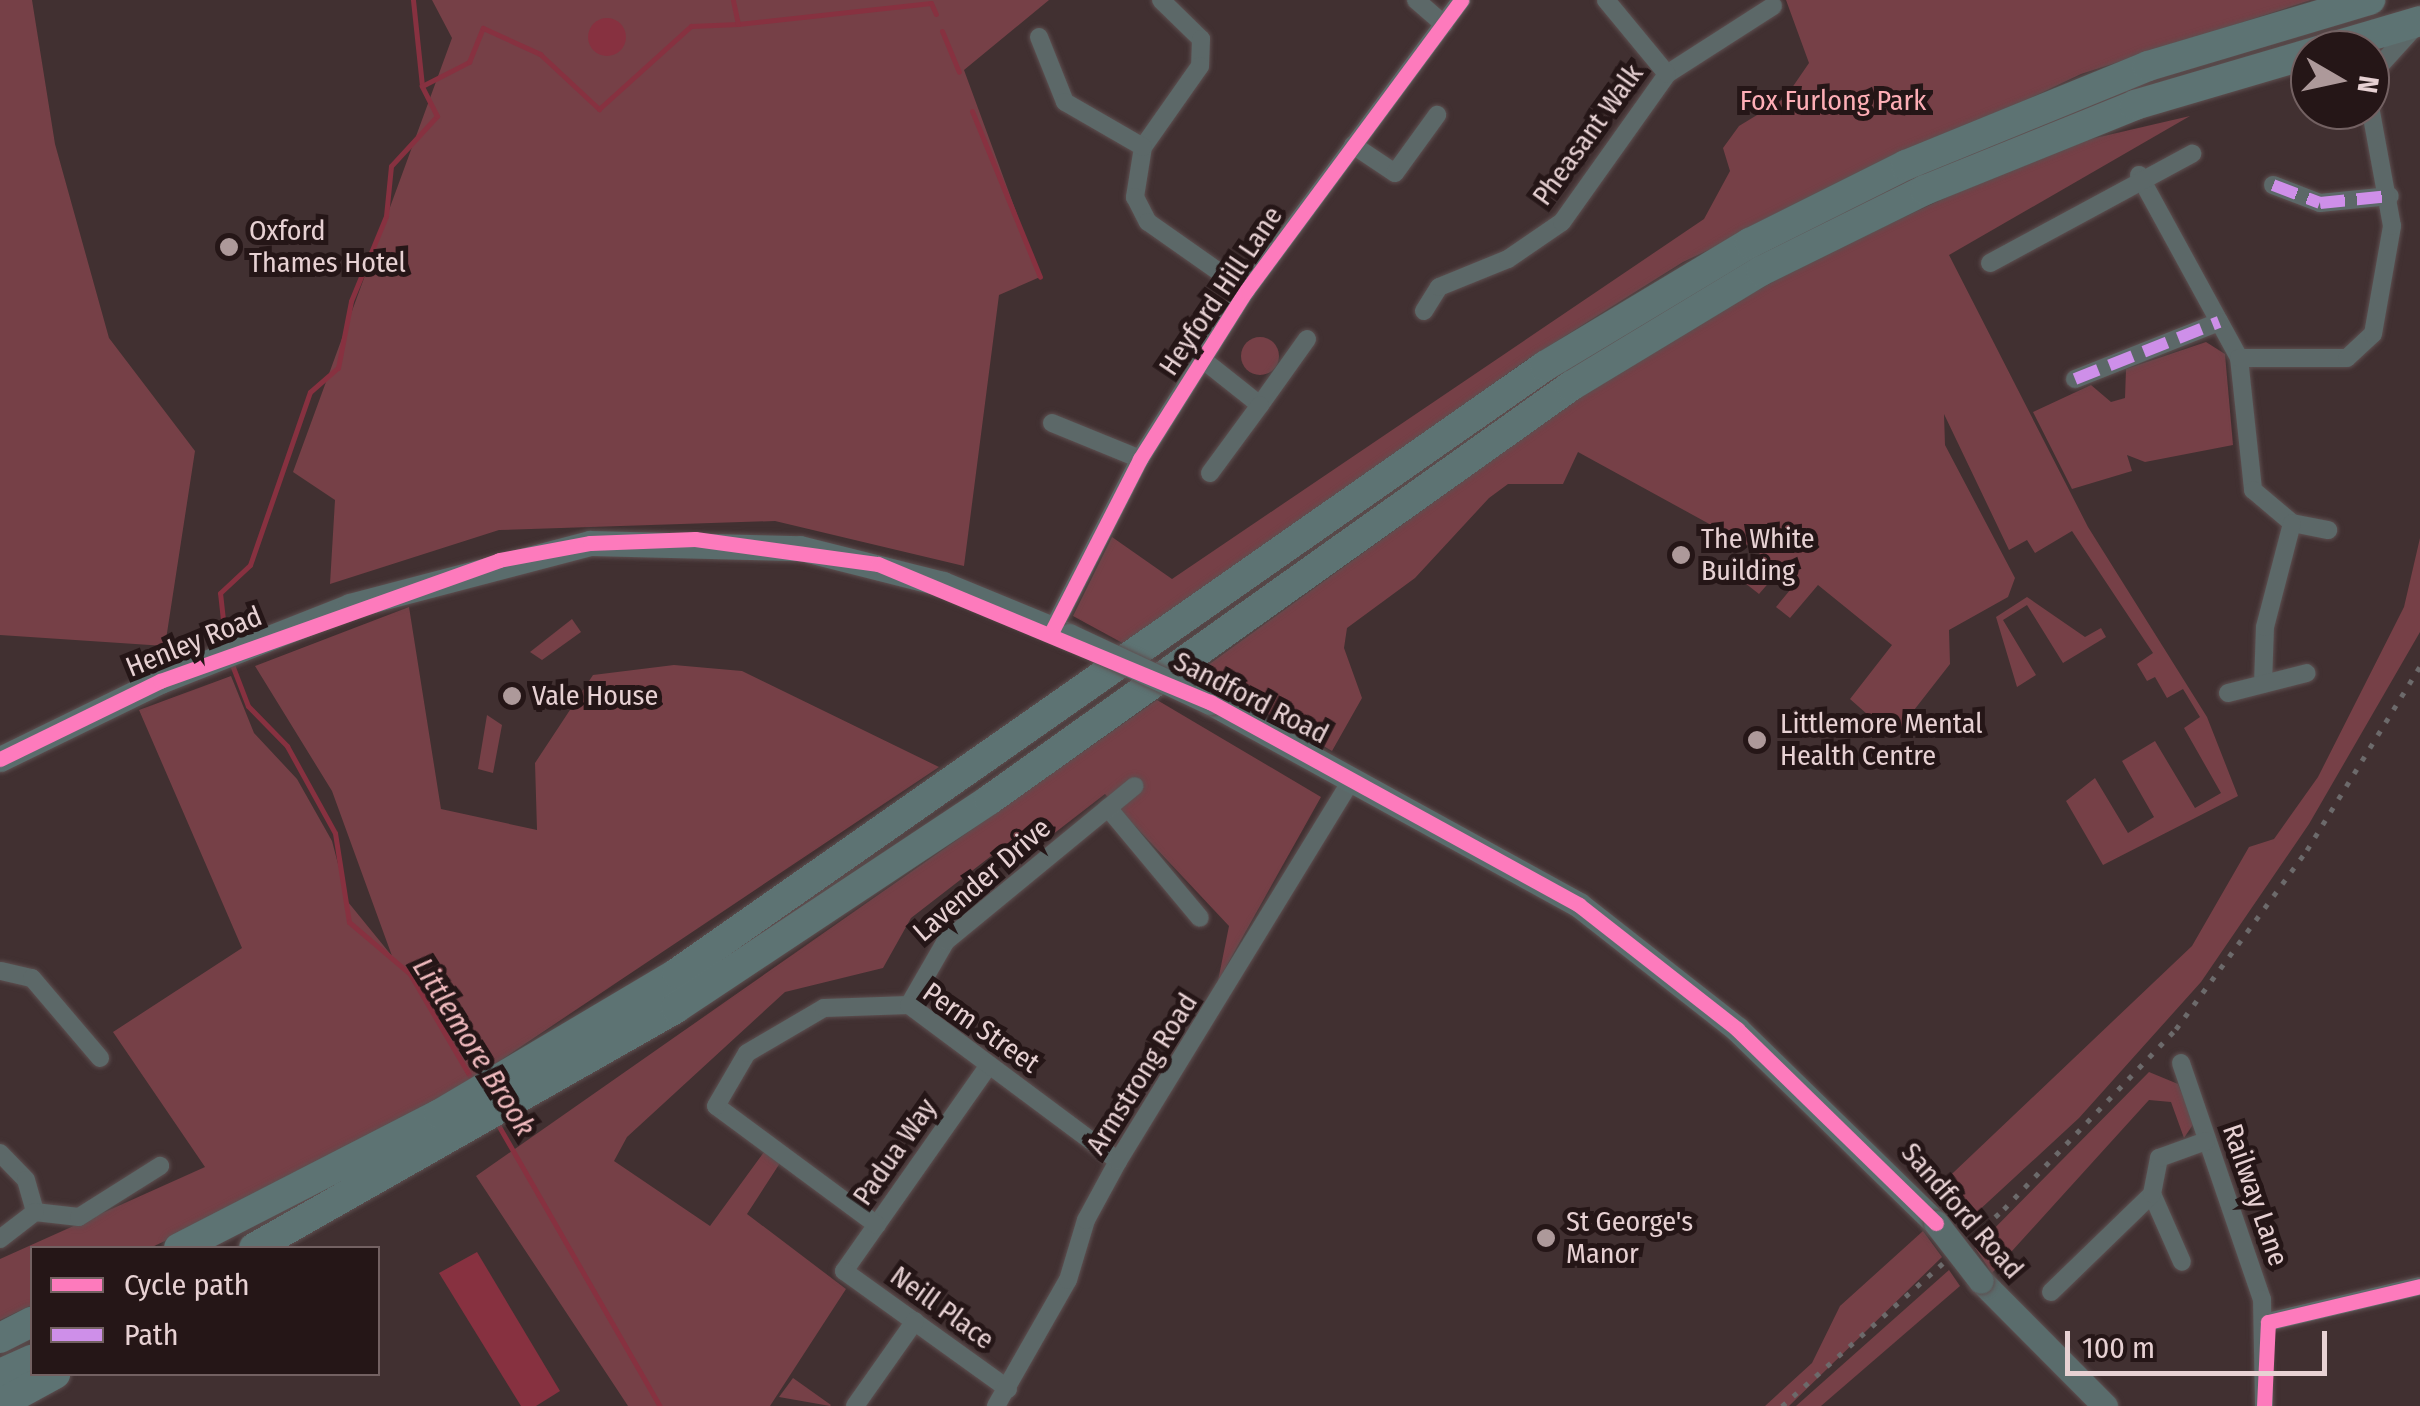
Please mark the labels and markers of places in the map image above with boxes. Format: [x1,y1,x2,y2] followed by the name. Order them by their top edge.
[249,214,406,280] place label: Oxford Thames Hotel
[218,236,240,258] marker: Oxford Thames Hotel
[1701,522,1814,588] place label: The White Building
[1670,544,1692,566] marker: The White Building
[532,679,658,713] place label: Vale House
[501,685,523,707] marker: Vale House
[1780,707,1983,773] place label: Littlemore Mental Health Centre
[1744,727,1770,753] marker: Littlemore Mental Health Centre
[1566,1205,1693,1271] place label: St George's Manor
[1535,1227,1557,1249] marker: St George's Manor

